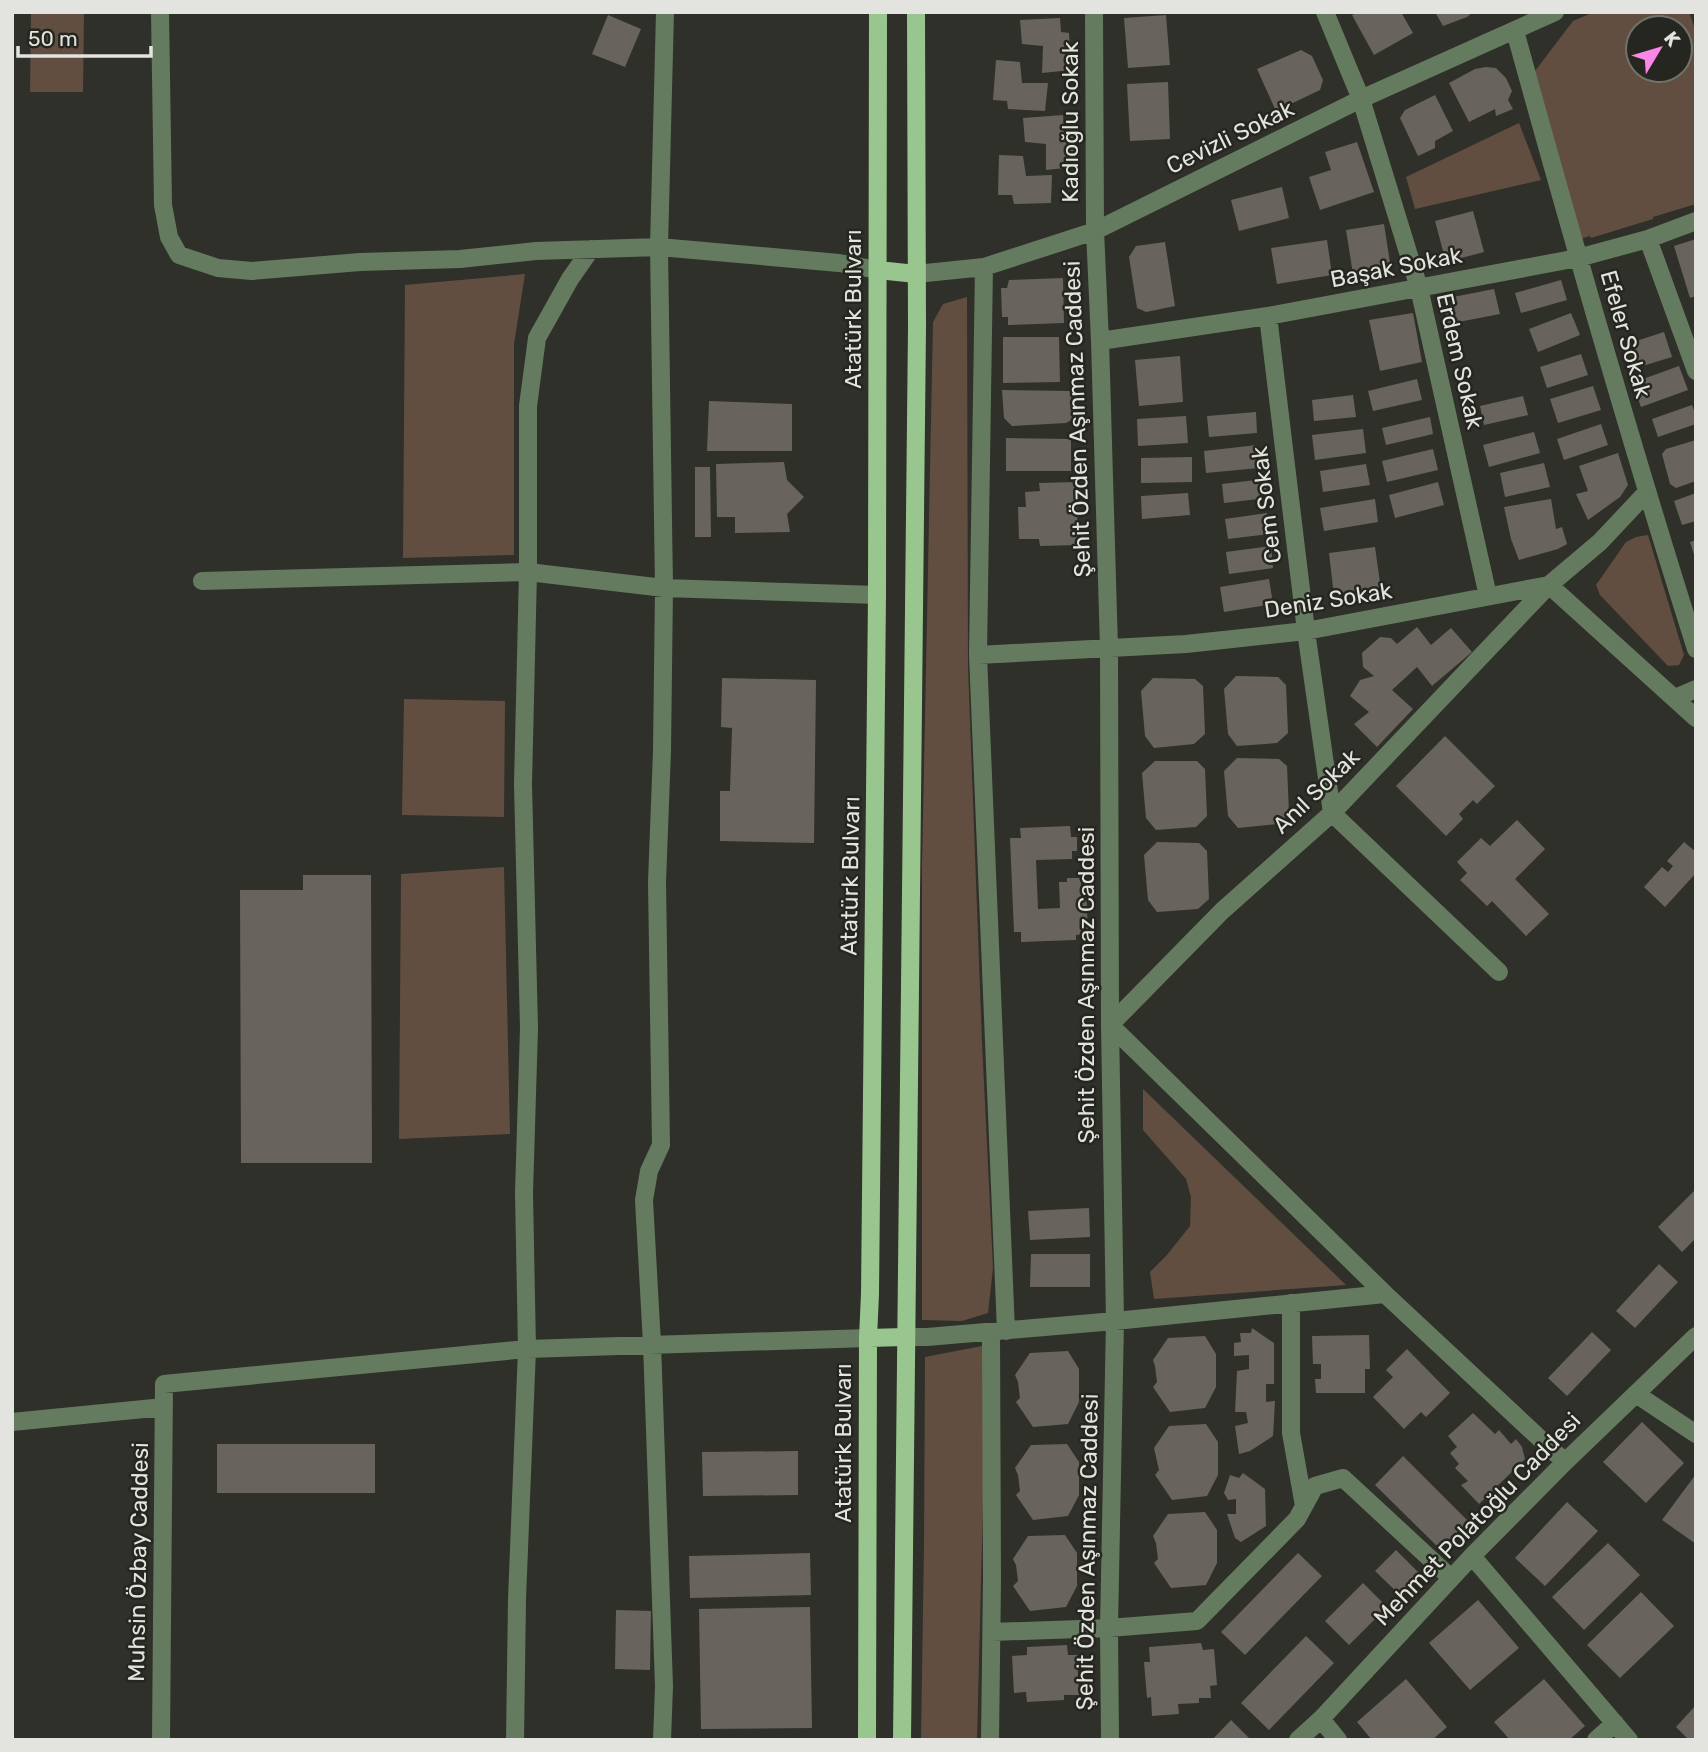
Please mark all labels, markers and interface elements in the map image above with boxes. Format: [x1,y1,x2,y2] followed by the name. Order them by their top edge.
[18,14,150,58] scale bar
[1624,14,1694,84] north arrow
[28,26,78,51] text: 50 m
[1659,27,1685,51] text: K
[1056,41,1084,203] street label: Kadıoğlu Sokak
[1162,94,1298,180] street label: Cevizli Sokak
[839,229,867,389] street label: Atatürk Bulvarı
[1328,240,1464,293] street label: Başak Sokak
[1057,260,1097,578] street label: Şehit Özden Aşınmaz Caddesi
[1594,267,1658,401] street label: Efeler Sokak
[1431,290,1489,432] street label: Erdem Sokak
[1245,445,1287,565] street label: Cem Sokak
[1262,576,1394,624] street label: Deniz Sokak
[1267,743,1365,839] street label: Anıl Sokak
[835,796,865,956] street label: Atatürk Bulvarı
[1072,827,1100,1143] street label: Şehit Özden Aşınmaz Caddesi
[829,1363,857,1523] street label: Atatürk Bulvarı
[1070,1393,1104,1711] street label: Şehit Özden Aşınmaz Caddesi
[1368,1407,1586,1631] street label: Mehmet Polatoğlu Caddesi
[122,1442,154,1682] street label: Muhsin Özbay Caddesi

